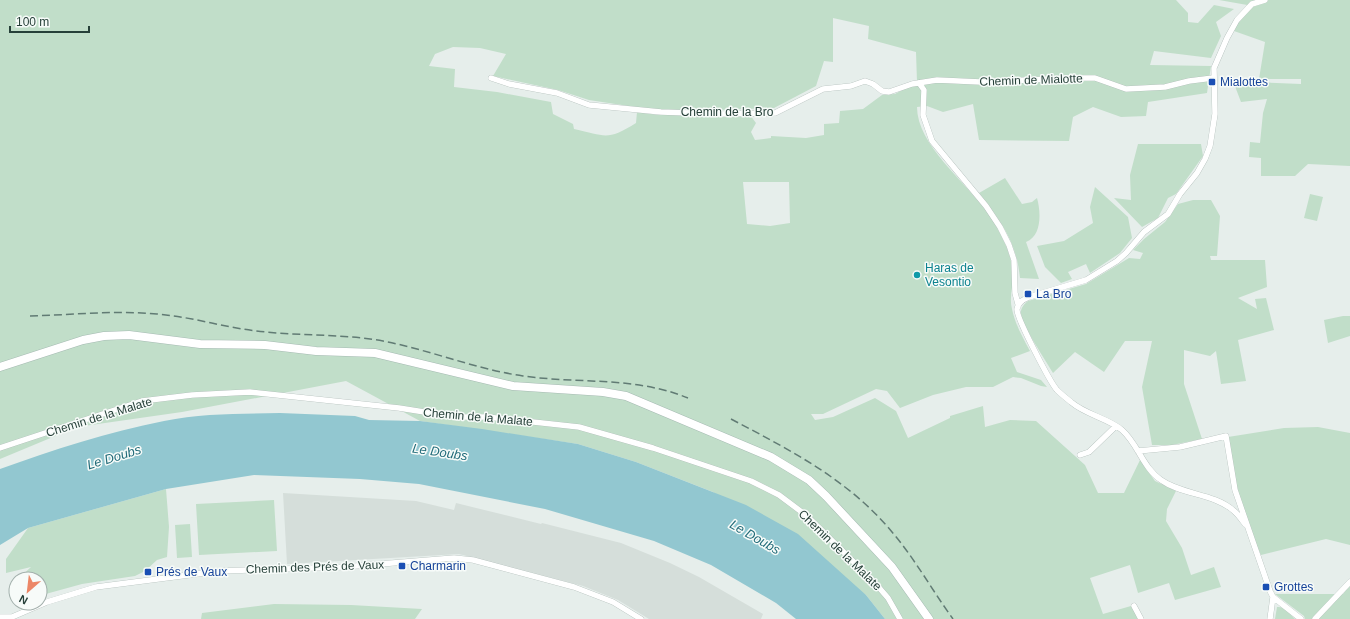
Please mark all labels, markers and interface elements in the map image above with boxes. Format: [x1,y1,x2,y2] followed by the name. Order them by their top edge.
[10,8,89,34] scale bar
[16,15,49,29] text: 100 m
[979,71,1083,89] street label: Chemin de Mialotte
[1220,75,1268,89] place label: Mialottes
[1207,77,1217,87] marker: Mialottes
[681,105,774,119] street label: Chemin de la Bro
[925,261,974,289] place label: Haras de Vesontio
[912,270,922,280] marker: Haras de Vesontio
[1036,287,1072,301] place label: La Bro
[1023,289,1033,299] marker: La Bro
[44,394,154,440] street label: Chemin de la Malate
[423,405,534,429] street label: Chemin de la Malate
[411,441,469,463] water label: Le Doubs
[85,442,143,472] water label: Le Doubs
[796,507,885,593] street label: Chemin de la Malate
[727,517,783,558] water label: Le Doubs
[246,558,384,576] street label: Chemin des Prés de Vaux
[410,559,466,573] place label: Charmarin
[397,561,407,571] marker: Charmarin
[156,565,227,579] place label: Prés de Vaux
[143,567,153,577] marker: Prés de Vaux
[8,571,48,611] north arrow
[1274,580,1313,594] place label: Grottes
[1261,582,1271,592] marker: Grottes
[17,593,30,607] text: N

